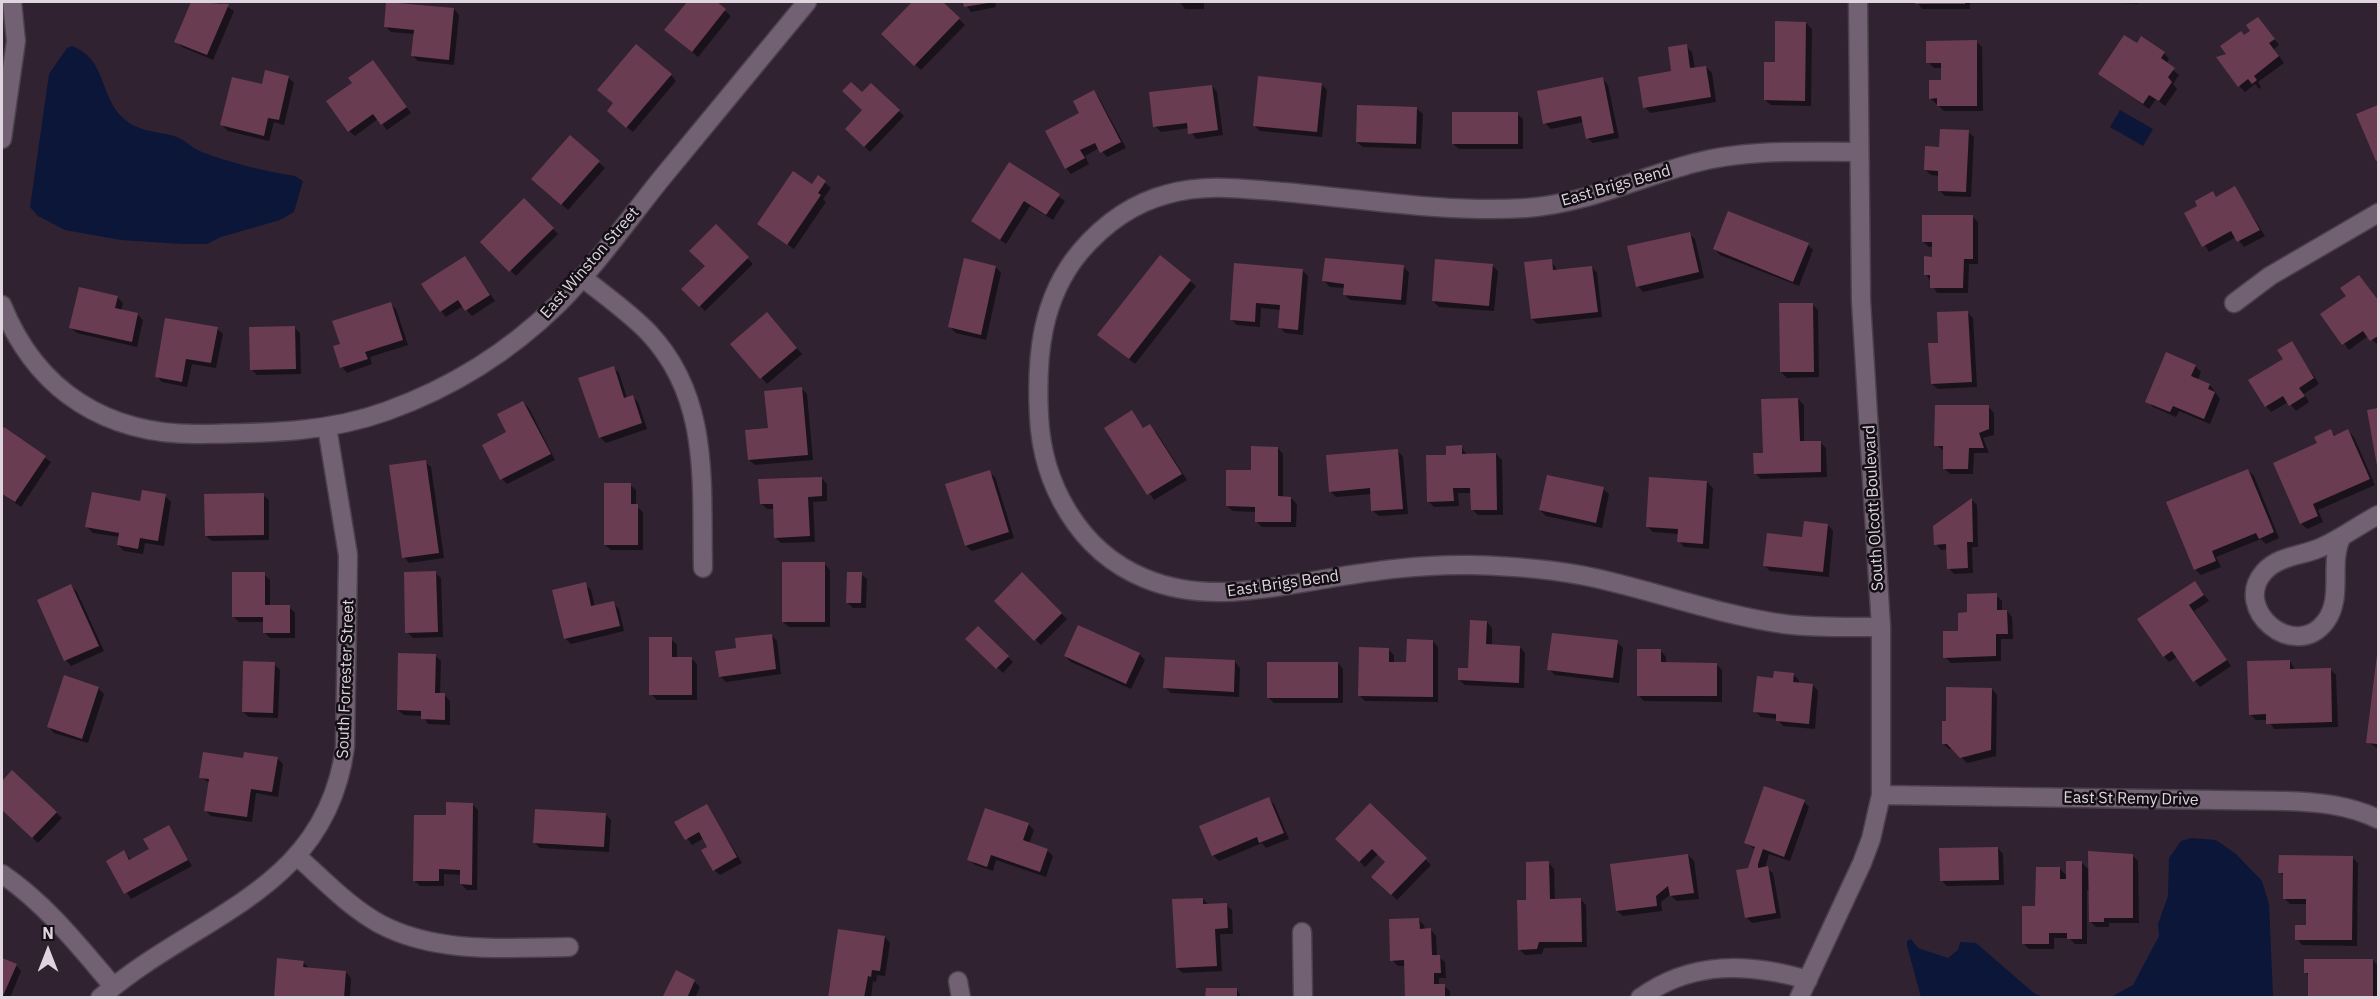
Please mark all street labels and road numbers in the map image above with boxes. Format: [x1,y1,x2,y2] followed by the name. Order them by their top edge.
[1559,161,1673,211] street label: East Brigs Bend
[536,203,644,323] street label: East Winston Street
[1860,425,1888,591] street label: South Olcott Boulevard
[1226,567,1340,601] street label: East Brigs Bend
[334,599,358,759] street label: South Forrester Street
[2063,788,2199,810] street label: East St Remy Drive

